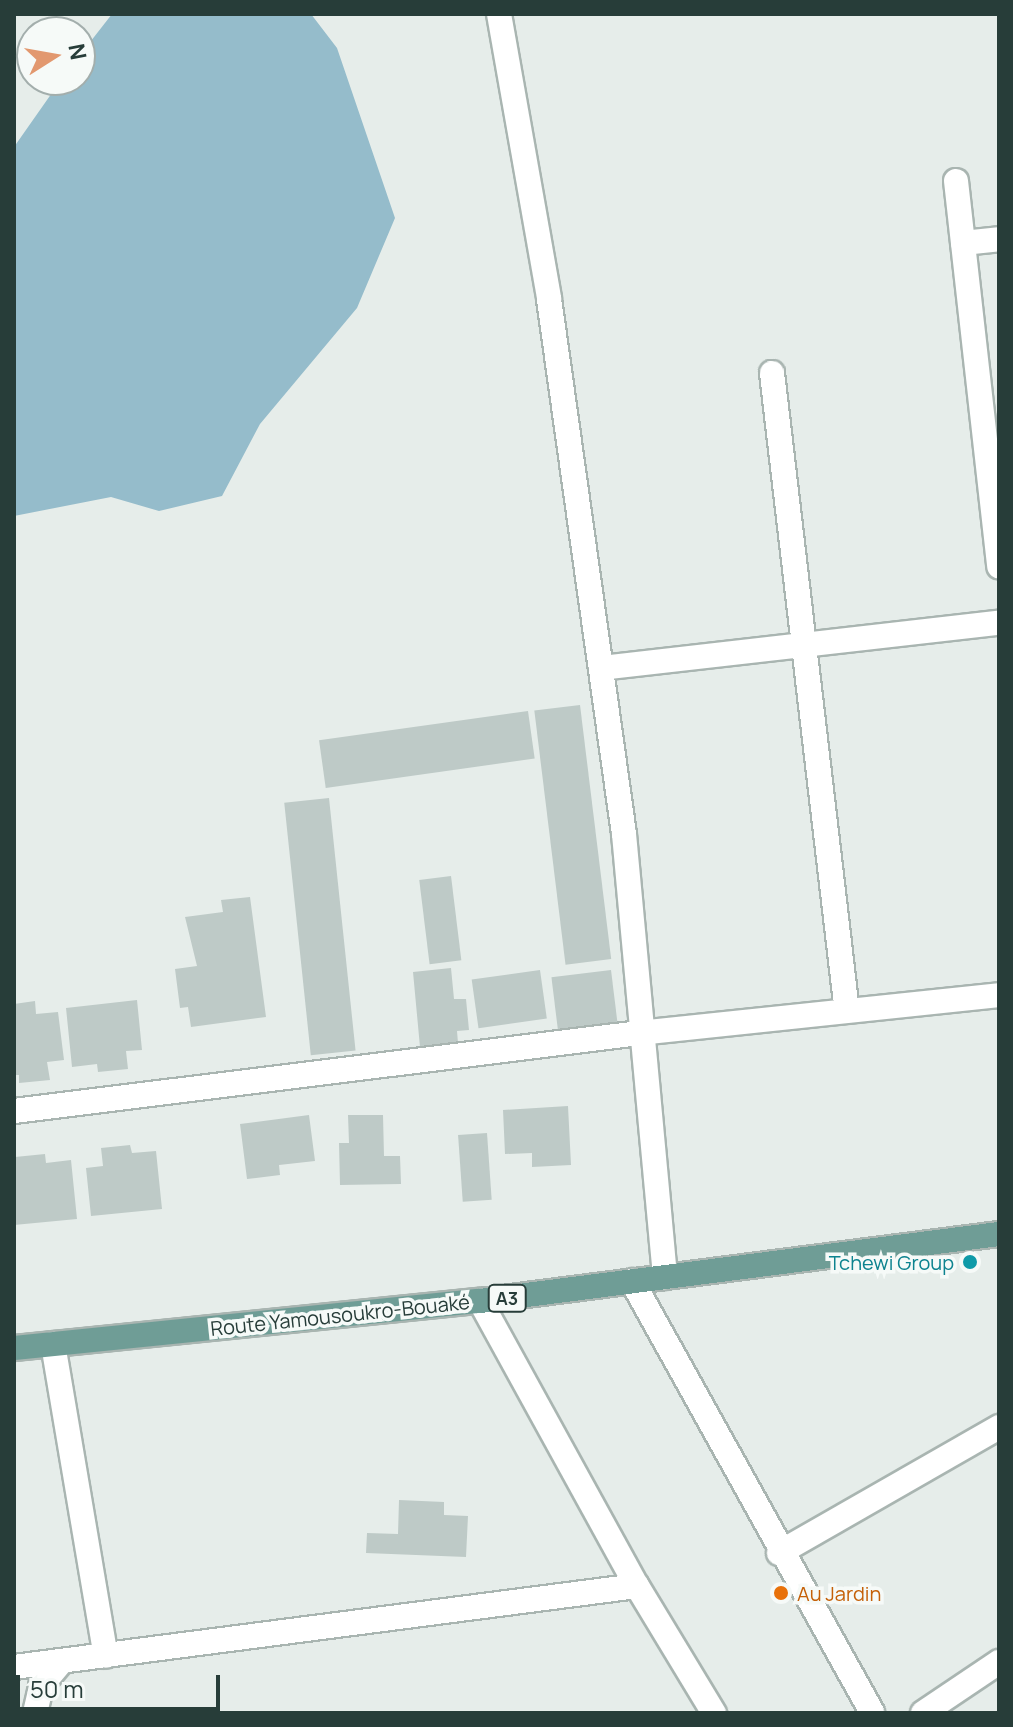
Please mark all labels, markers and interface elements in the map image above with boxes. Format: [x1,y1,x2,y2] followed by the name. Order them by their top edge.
[16,16,96,96] north arrow
[61,41,94,62] text: N
[829,1250,954,1274] place label: Tchewi Group
[961,1253,979,1271] marker: Tchewi Group
[487,1284,527,1312] road number: A3
[209,1289,471,1341] street label: Route Yamousoukro-Bouaké
[797,1581,881,1605] place label: Au Jardin
[772,1584,790,1602] marker: Au Jardin
[20,1659,224,1709] scale bar
[30,1672,84,1705] text: 50 m

